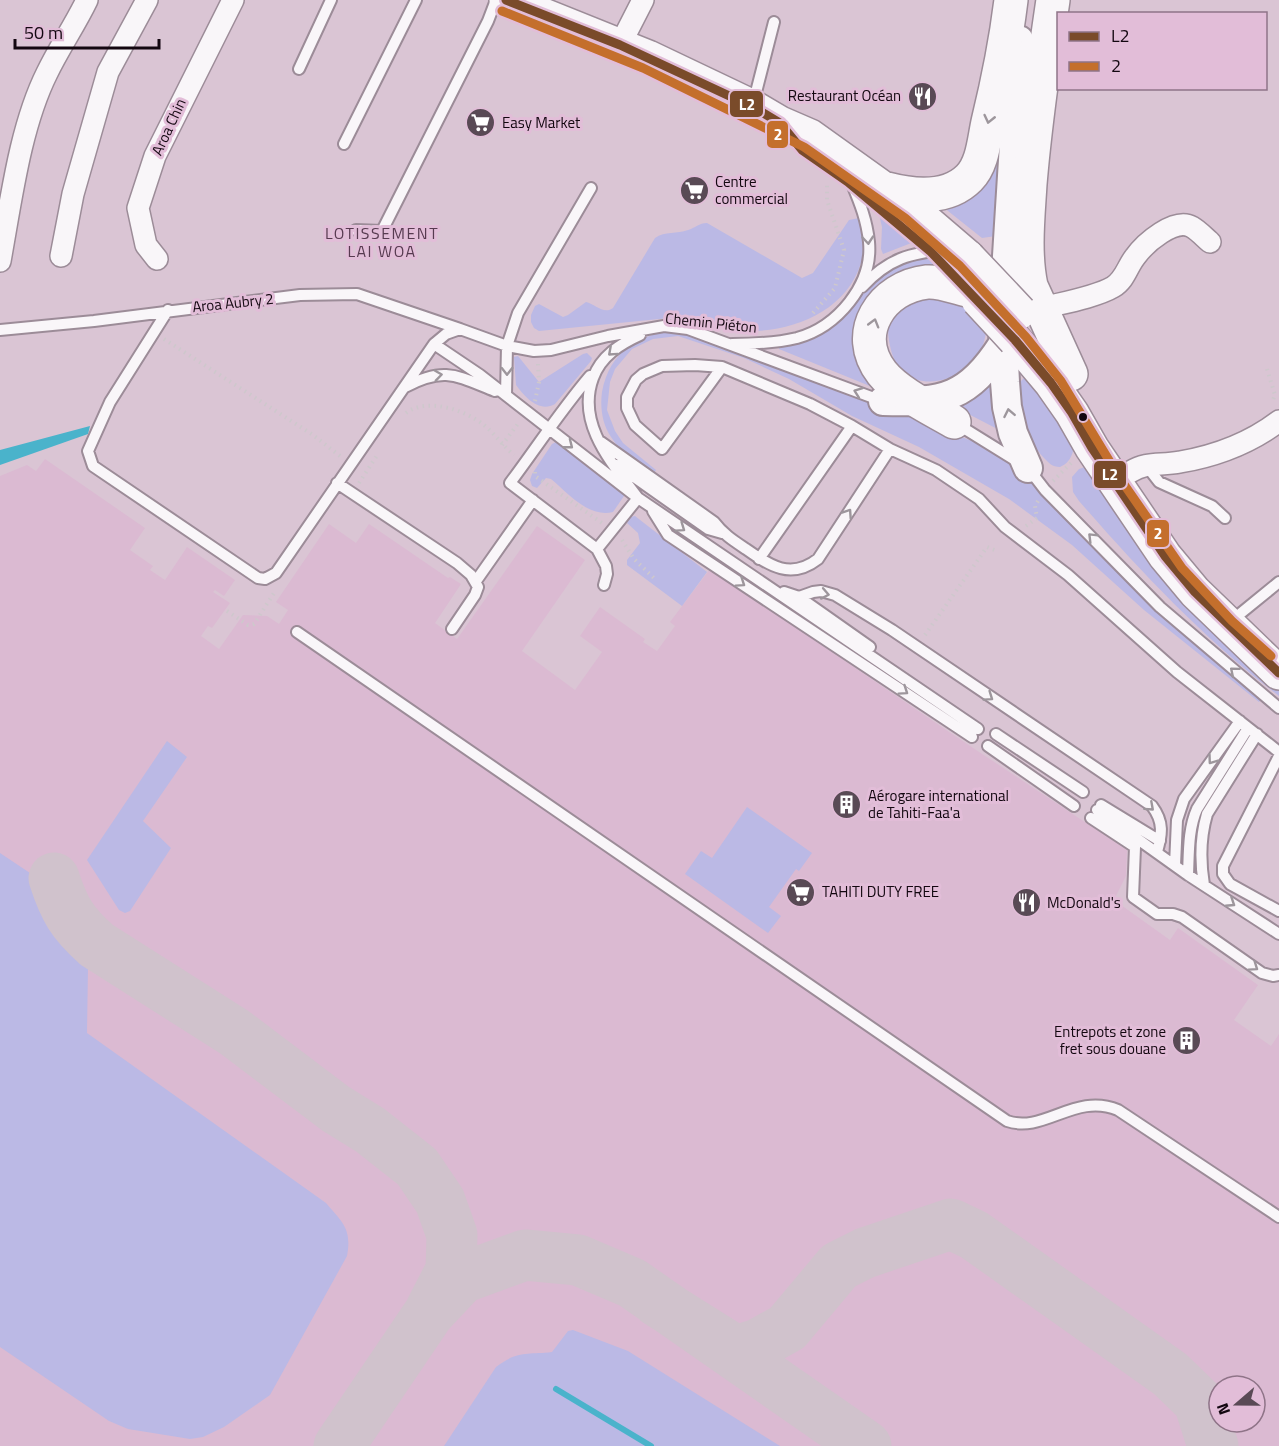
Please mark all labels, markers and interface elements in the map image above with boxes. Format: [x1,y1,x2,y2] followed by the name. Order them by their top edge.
[15,12,159,50] scale bar
[1057,12,1267,90] legend
[24,19,63,46] text: 50 m
[1111,22,1130,49] text: L2
[1111,52,1121,79] text: 2
[906,80,938,112] restaurant icon: Restaurant Océan
[788,84,901,107] place label: Restaurant Océan
[729,90,764,118] line badge: L2
[739,92,755,116] text: L2
[145,95,192,159] street label: Aroa Chin
[465,107,497,139] supermarket icon: Easy Market
[502,111,581,134] place label: Easy Market
[983,114,996,124] one-way arrow
[766,120,789,149] line badge: 2
[774,122,782,146] text: 2
[715,170,788,210] place label: Centre commercial
[678,175,710,207] supermarket icon: Centre commercial
[325,221,439,263] district label: LOTISSEMENT LAI WOA
[861,236,874,245] one-way arrow
[191,287,275,318] street label: Aroa Aubry 2
[664,306,758,339] street label: Chemin Piéton
[866,318,879,328] one-way arrow
[608,345,619,356] one-way arrow
[500,366,513,375] one-way arrow
[433,370,443,382] one-way arrow
[853,387,864,400] one-way arrow
[1003,408,1016,418] one-way arrow
[1077,411,1089,423] unlabelled marker
[562,437,573,448] one-way arrow
[1093,460,1127,489] line badge: L2
[1102,462,1118,486] text: L2
[841,509,852,520] one-way arrow
[1146,519,1170,548] line badge: 2
[674,521,685,532] one-way arrow
[1154,521,1162,545] text: 2
[1089,534,1100,545] one-way arrow
[734,576,745,587] one-way arrow
[820,587,830,600] one-way arrow
[1230,667,1241,678] one-way arrow
[897,684,908,695] one-way arrow
[983,690,994,701] one-way arrow
[1209,754,1220,765] one-way arrow
[868,784,1009,824] place label: Aérogare international de Tahiti-Faa'a
[831,789,863,821] building icon: Aérogare international de Tahiti-Faa'a
[1143,800,1154,811] one-way arrow
[785,876,817,908] supermarket icon: TAHITI DUTY FREE
[822,880,939,903] place label: TAHITI DUTY FREE
[1010,887,1042,919] restaurant icon: McDonald's
[1047,891,1121,914] place label: McDonald's
[1225,896,1236,907] one-way arrow
[1247,960,1258,971] one-way arrow
[1054,1020,1166,1060] place label: Entrepots et zone fret sous douane
[1171,1025,1203,1057] building icon: Entrepots et zone fret sous douane
[1207,1374,1267,1434] north arrow
[1210,1400,1236,1418] text: N

